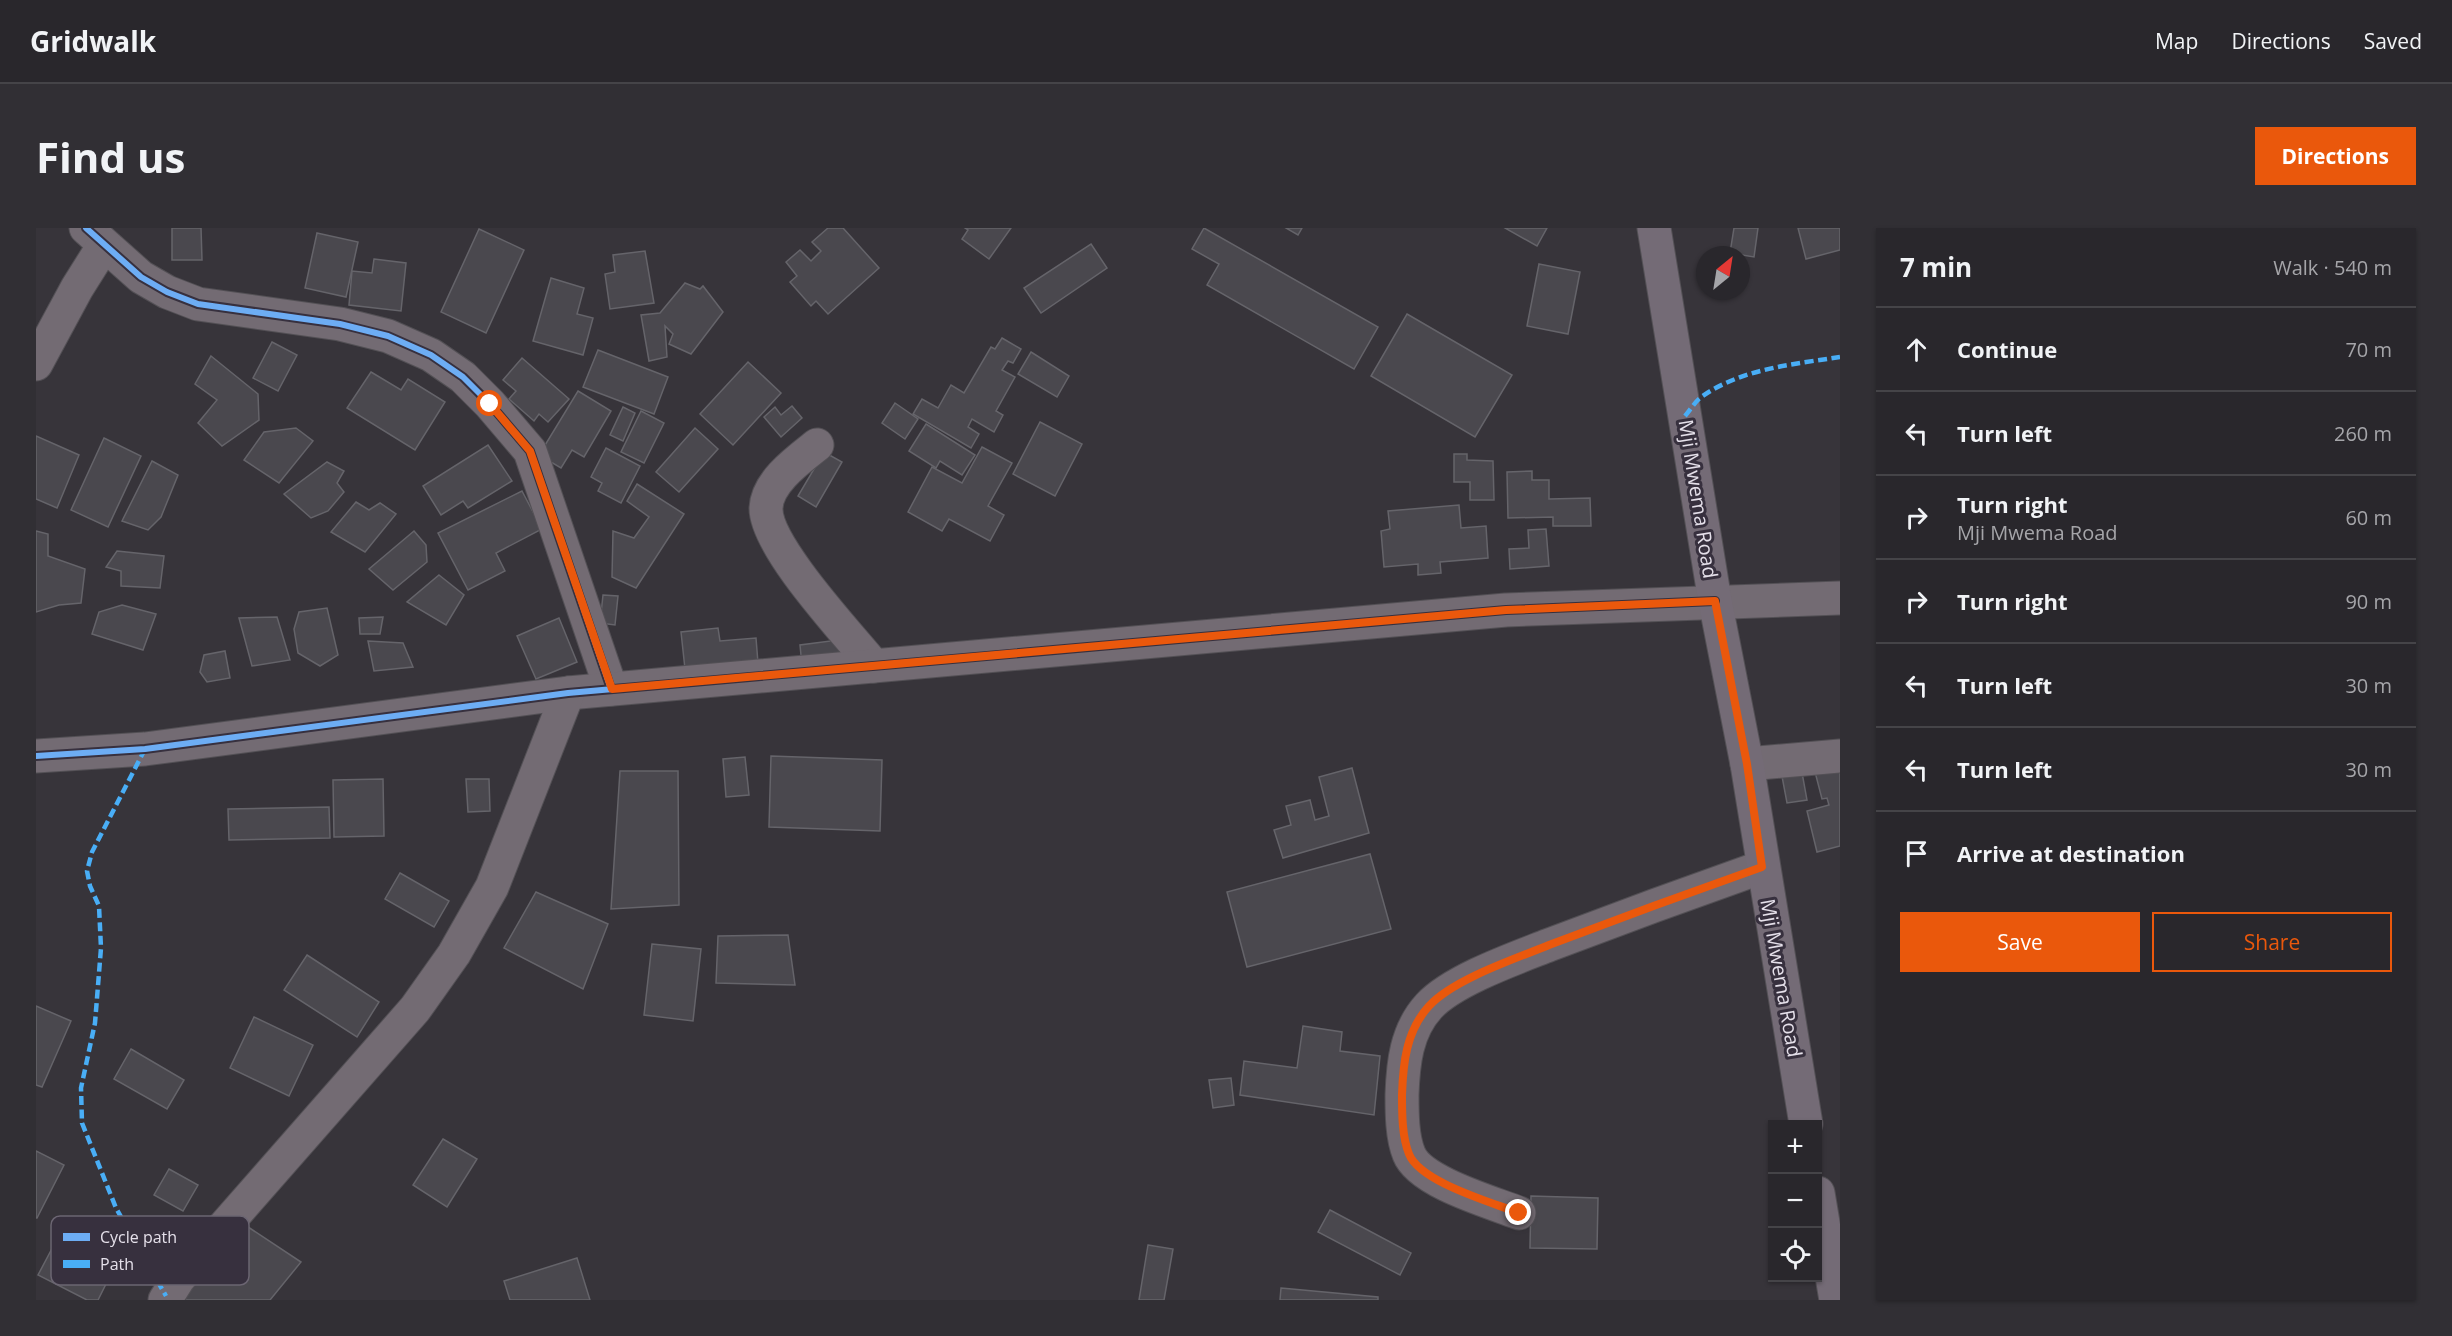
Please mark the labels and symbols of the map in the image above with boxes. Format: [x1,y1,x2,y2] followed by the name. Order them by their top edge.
[1696,246,1750,300] north arrow
[476,390,502,416] route start
[1673,418,1724,580] street label: Mji Mwema Road
[1754,897,1809,1059] street label: Mji Mwema Road
[1505,1199,1531,1225] route end
[51,1216,249,1285] legend
[100,1226,177,1248] text: Cycle path
[100,1253,134,1275] text: Path

